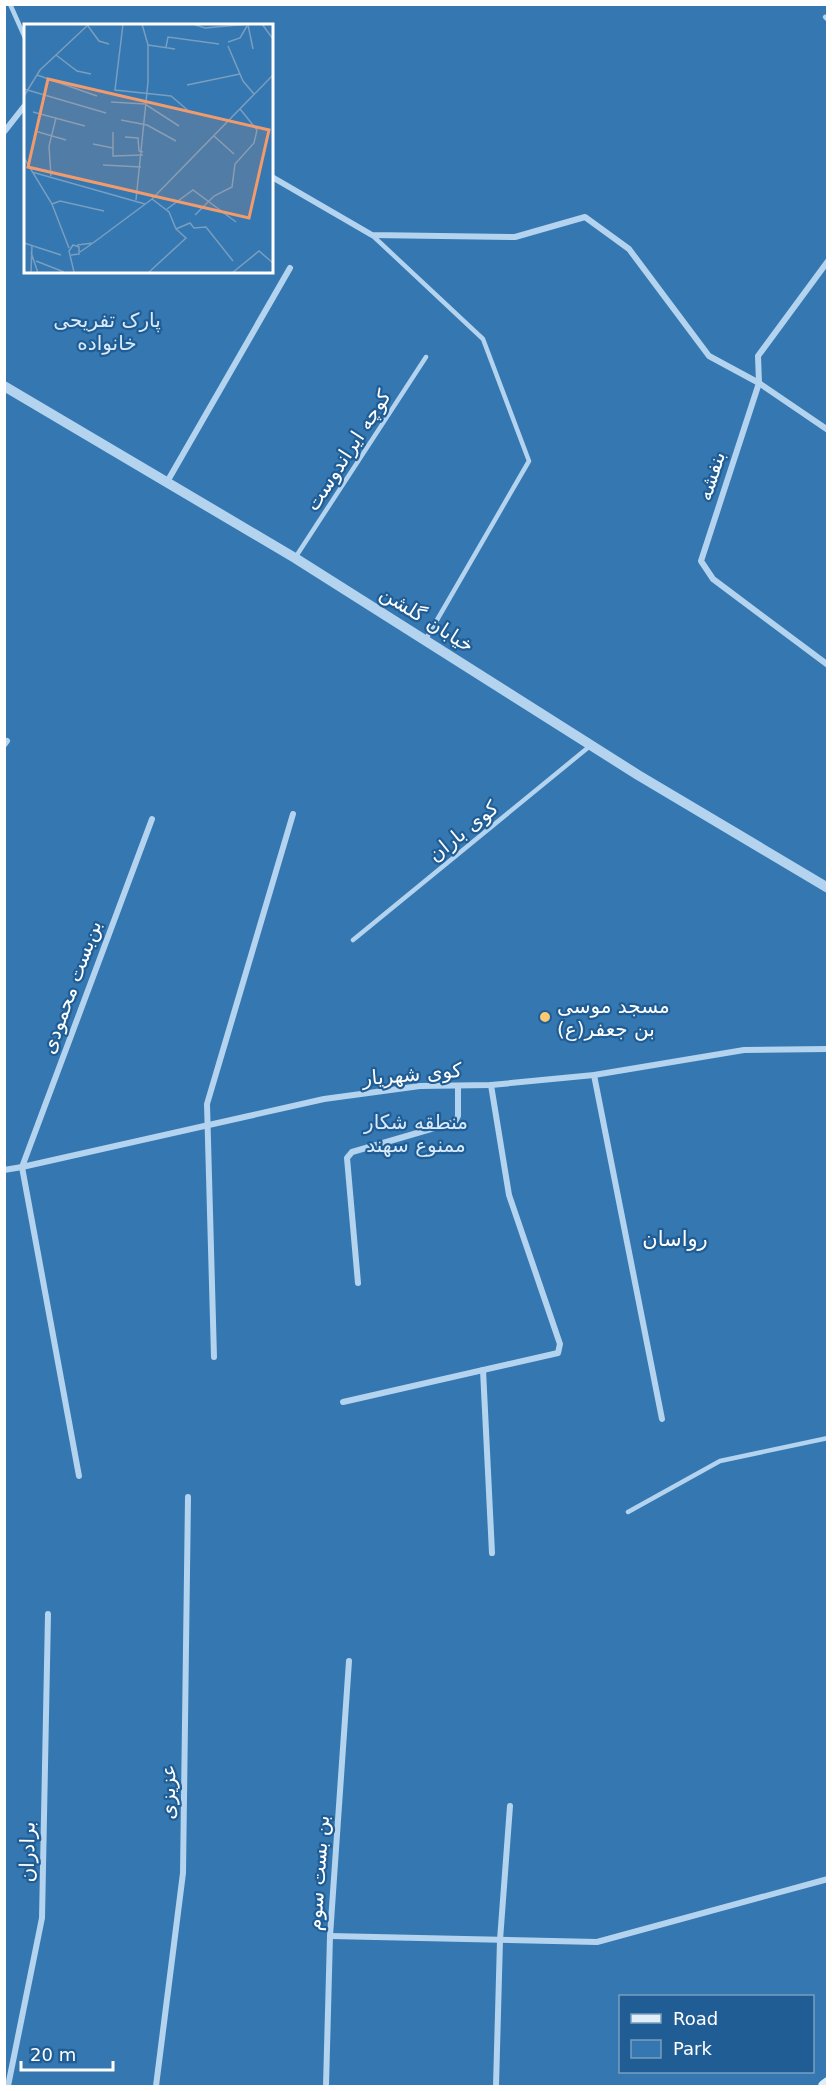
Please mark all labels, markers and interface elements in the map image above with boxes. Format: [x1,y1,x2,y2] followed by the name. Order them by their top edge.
[24,24,273,273] inset map
[53,308,161,355] park label: پارک تفریحی خانواده
[300,385,396,515] street label: کوچه ایراندوست
[692,448,730,504] street label: بنفشه
[376,581,478,657] street label: خیابان گلشن
[423,795,503,867] street label: کوی باران
[36,917,106,1057] street label: بن‌بست محمودی
[557,994,670,1041] place label: مسجد موسی بن جعفر(ع)
[538,1010,552,1024] marker: مسجد موسی بن جعفر(ع)
[360,1058,463,1090] street label: کوی شهریار
[363,1110,468,1157] park label: منطقه شکار ممنوع سهند
[642,1227,708,1251] district label: رواسان
[156,1764,180,1820] street label: عزیزی
[302,1814,334,1932] street label: بن بست سوم
[14,1821,40,1883] street label: برادران
[619,1995,814,2073] legend
[673,2008,718,2029] text: Road
[21,2034,112,2072] scale bar
[673,2038,712,2059] text: Park
[30,2044,76,2065] text: 20 m

